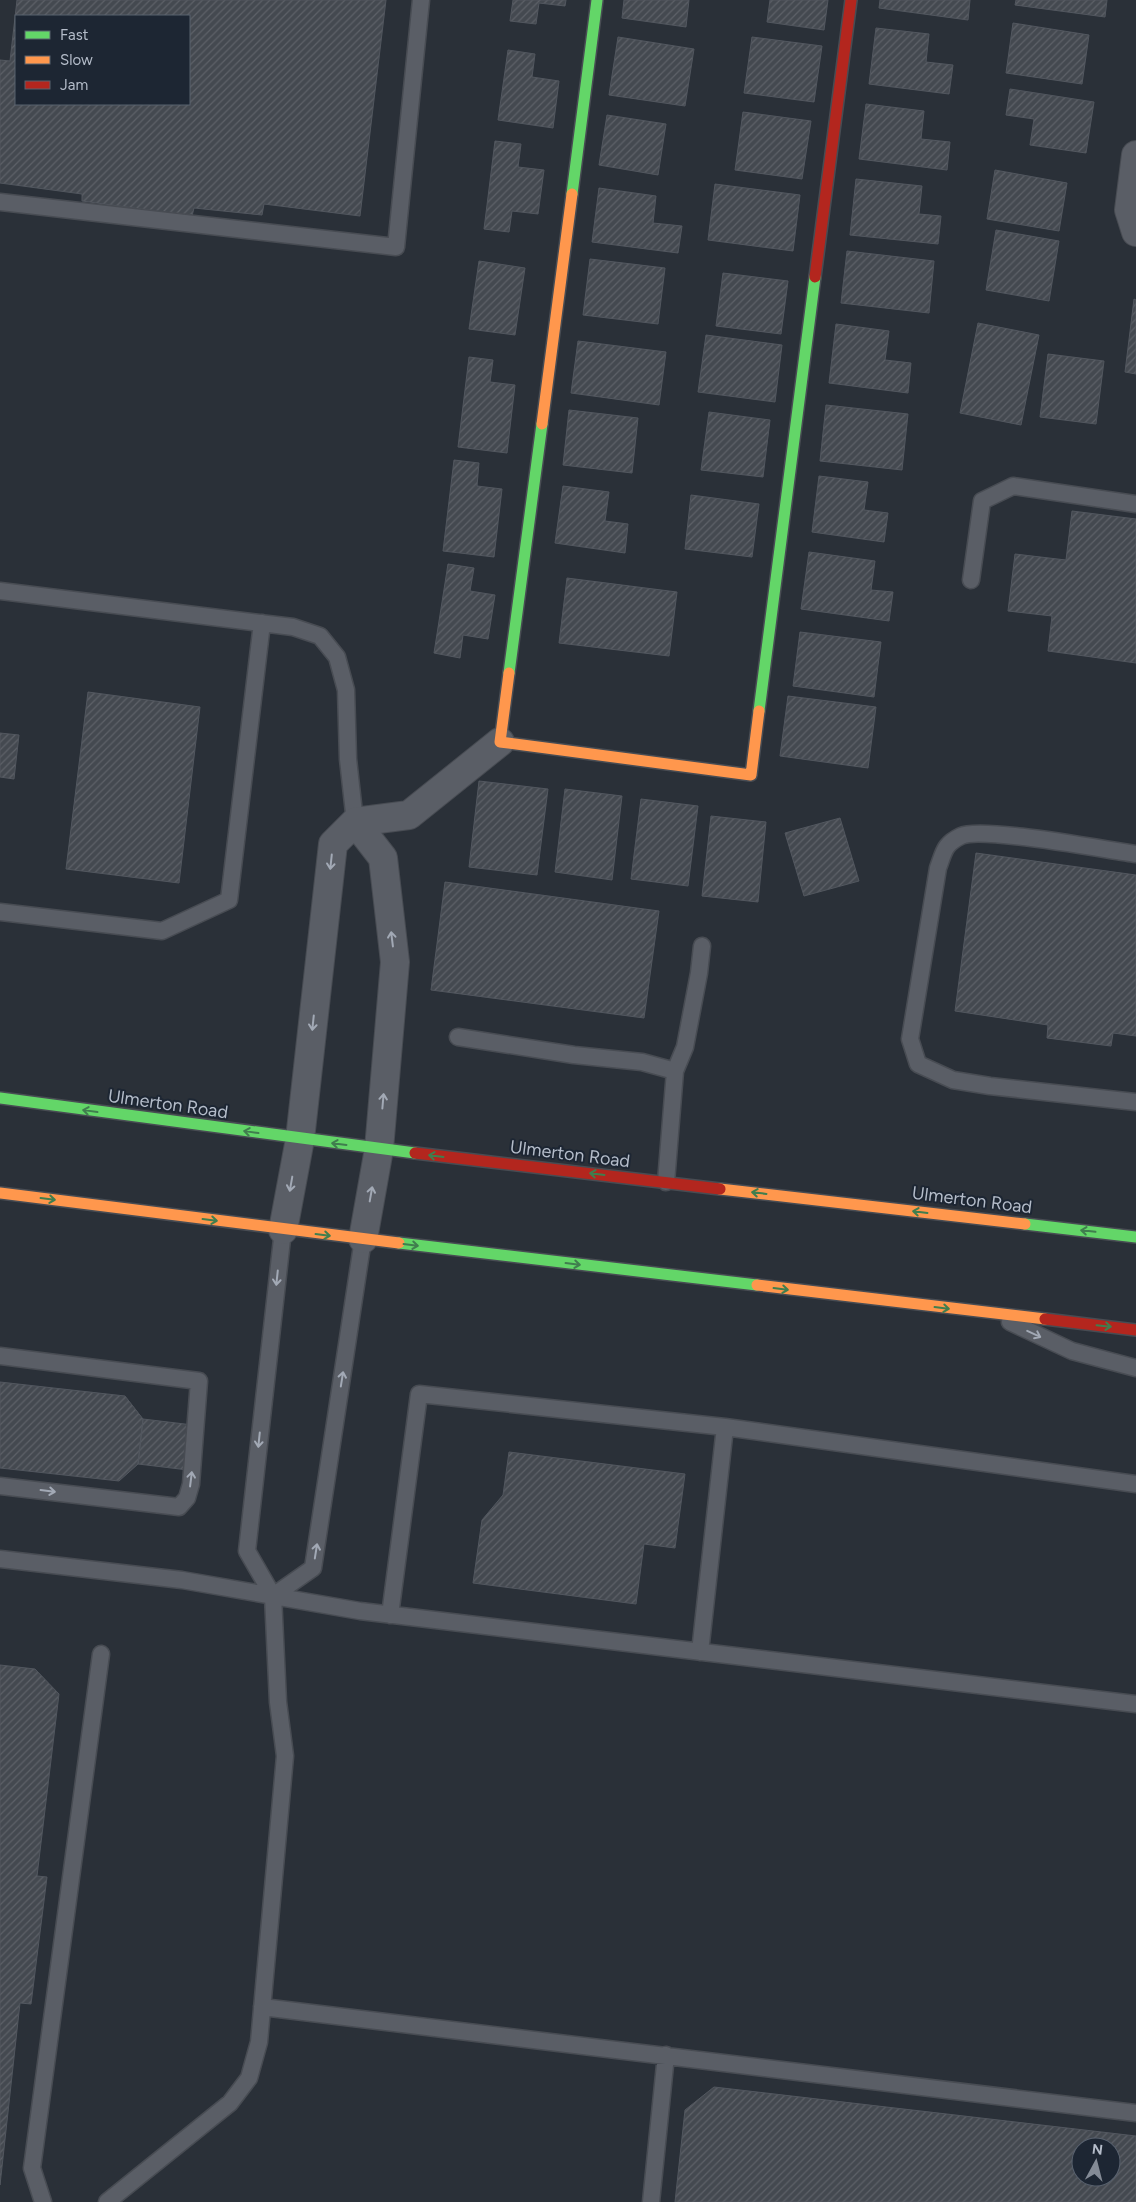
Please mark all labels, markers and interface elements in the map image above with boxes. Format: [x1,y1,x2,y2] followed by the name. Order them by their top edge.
[15,15,190,105] legend
[60,26,89,44] text: Fast
[60,51,93,69] text: Slow
[60,76,88,94] text: Jam
[326,853,336,869] one-way arrow
[387,931,397,947] one-way arrow
[308,1015,318,1031] one-way arrow
[107,1085,229,1123] street label: Ulmerton Road
[378,1093,388,1109] one-way arrow
[83,1105,99,1115] one-way arrow
[244,1127,260,1137] one-way arrow
[509,1136,631,1172] street label: Ulmerton Road
[331,1139,347,1149] one-way arrow
[428,1151,444,1161] one-way arrow
[590,1169,606,1179] one-way arrow
[286,1176,296,1192] one-way arrow
[911,1182,1033,1218] street label: Ulmerton Road
[366,1187,376,1203] one-way arrow
[751,1188,767,1198] one-way arrow
[40,1194,56,1204] one-way arrow
[912,1207,928,1217] one-way arrow
[201,1215,217,1225] one-way arrow
[1080,1226,1096,1236] one-way arrow
[315,1230,331,1240] one-way arrow
[403,1240,419,1250] one-way arrow
[565,1259,581,1269] one-way arrow
[273,1270,282,1286] one-way arrow
[773,1284,789,1294] one-way arrow
[934,1303,950,1313] one-way arrow
[1096,1321,1112,1331] one-way arrow
[1026,1329,1041,1339] one-way arrow
[337,1372,347,1388] one-way arrow
[254,1431,264,1447] one-way arrow
[186,1472,196,1488] one-way arrow
[40,1486,56,1496] one-way arrow
[311,1543,321,1559] one-way arrow
[1071,2137,1121,2187] north arrow
[1091,2140,1104,2159] text: N

